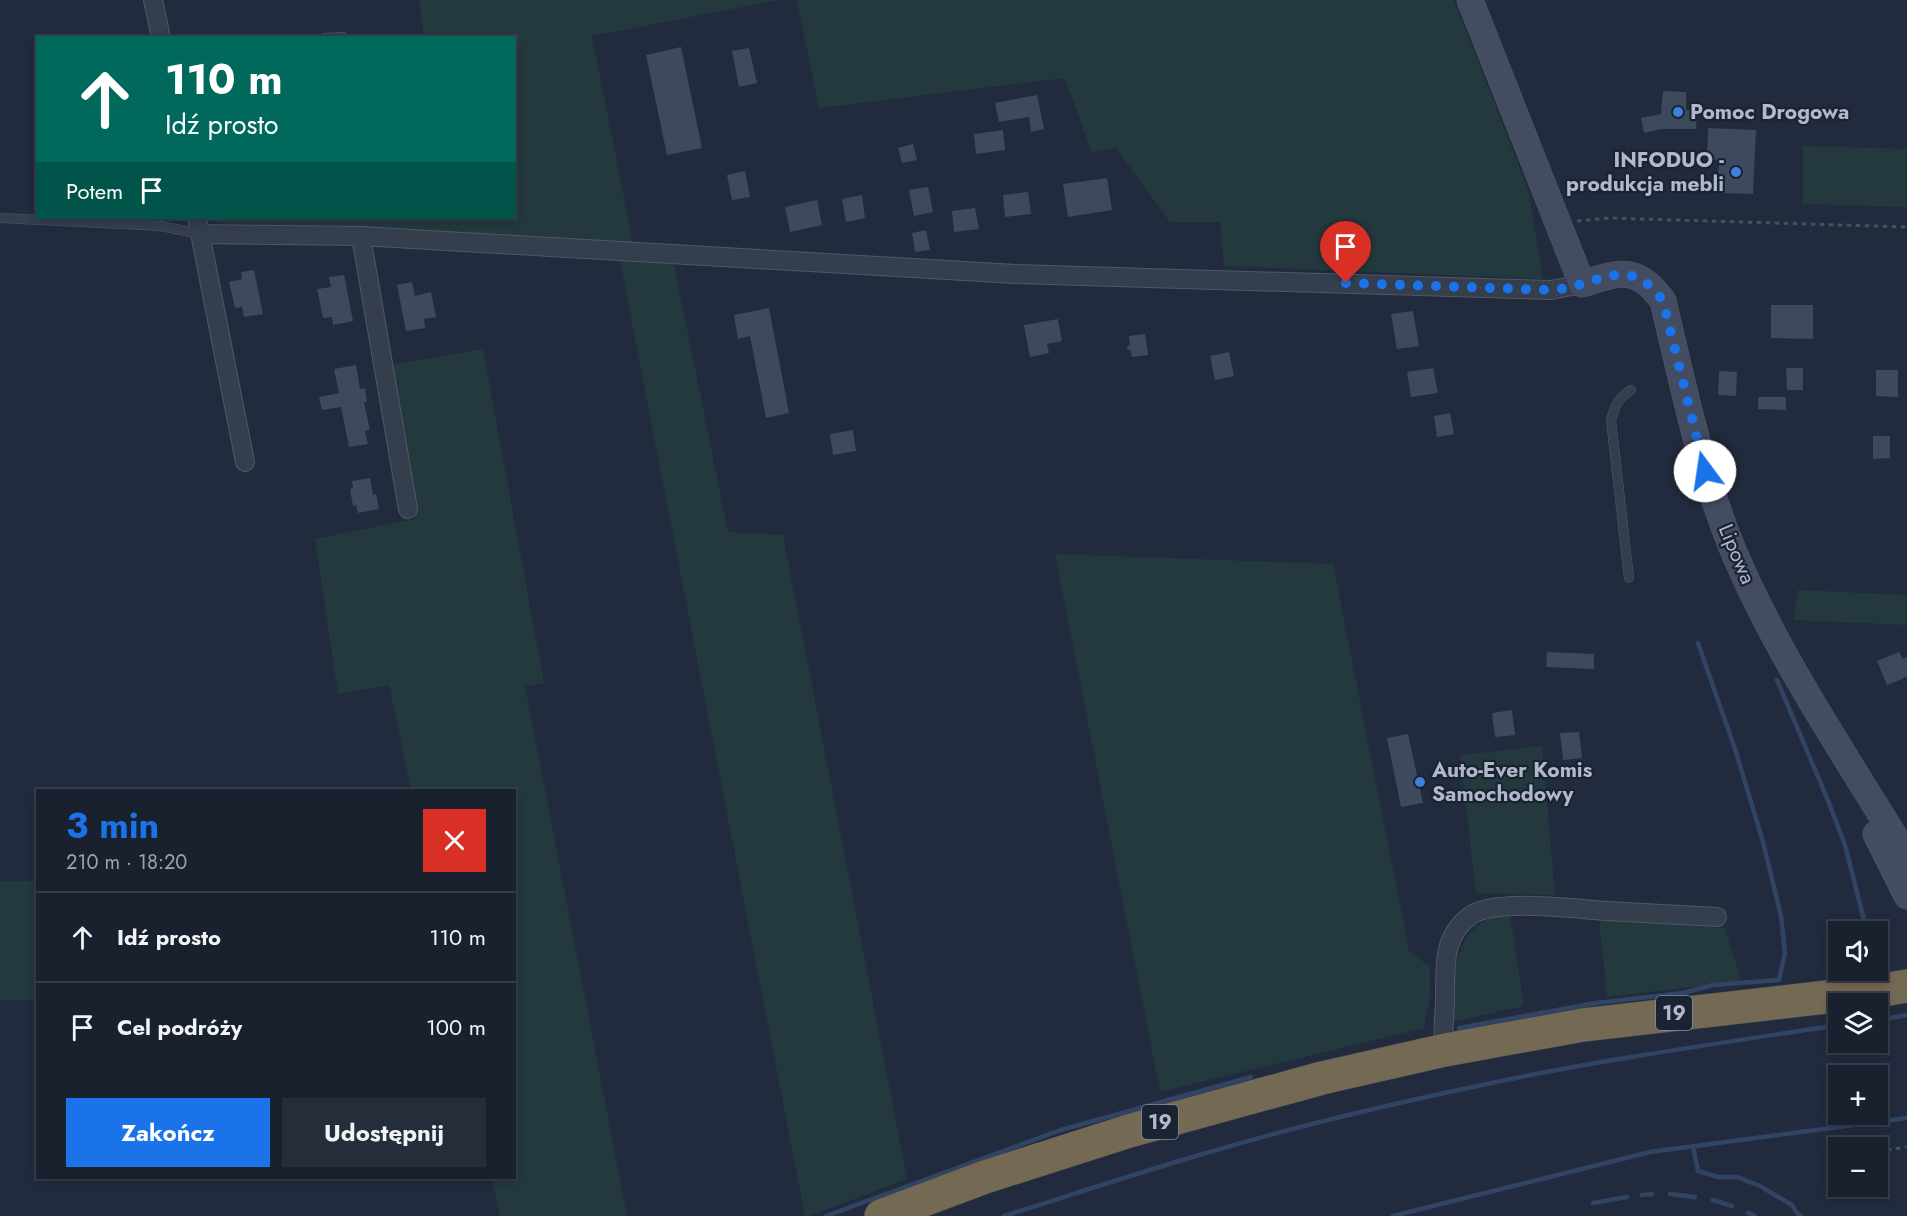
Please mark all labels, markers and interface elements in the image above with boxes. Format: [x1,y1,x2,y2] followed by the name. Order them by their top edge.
[165,49,283,110] text: 110 m
[66,60,144,138] icon: ahead
[1690,97,1849,127] place label: Pomoc Drogowa
[165,105,279,144] text: Idź prosto
[1671,105,1685,119] marker: Pomoc Drogowa
[1566,145,1724,199] place label: INFODUO - produkcja mebli
[1729,165,1743,179] marker: INFODUO - produkcja mebli
[135,174,168,207] icon: arrive
[66,175,123,207] text: Potem
[1320,221,1371,283] pin
[1329,230,1362,263] icon: arrive
[1673,439,1737,503] position arrow
[1711,519,1763,589] street label: Lipowa
[1431,755,1593,809] place label: Auto-Ever Komis Samochodowy
[1413,775,1427,789] marker: Auto-Ever Komis Samochodowy
[66,799,159,851] text: 3 min
[423,809,486,872] button: close
[66,848,187,877] text: 210 m · 18:20
[66,921,99,954] icon: ahead
[117,921,221,953] text: Idź prosto
[429,921,486,953] text: 110 m
[1828,921,1888,1197] map controls
[1828,921,1888,981] button: sound
[1828,993,1888,1053] button: layers
[1656,996,1692,1030] road number: 19
[66,1011,99,1044] icon: arrive
[117,1011,242,1043] text: Cel podróży
[426,1011,486,1043] text: 100 m
[1828,1065,1888,1125] button: +
[66,1098,270,1167] button: Zakończ
[282,1098,486,1167] button: Udostępnij
[1142,1105,1178,1139] road number: 19
[1828,1137,1888,1197] button: −

